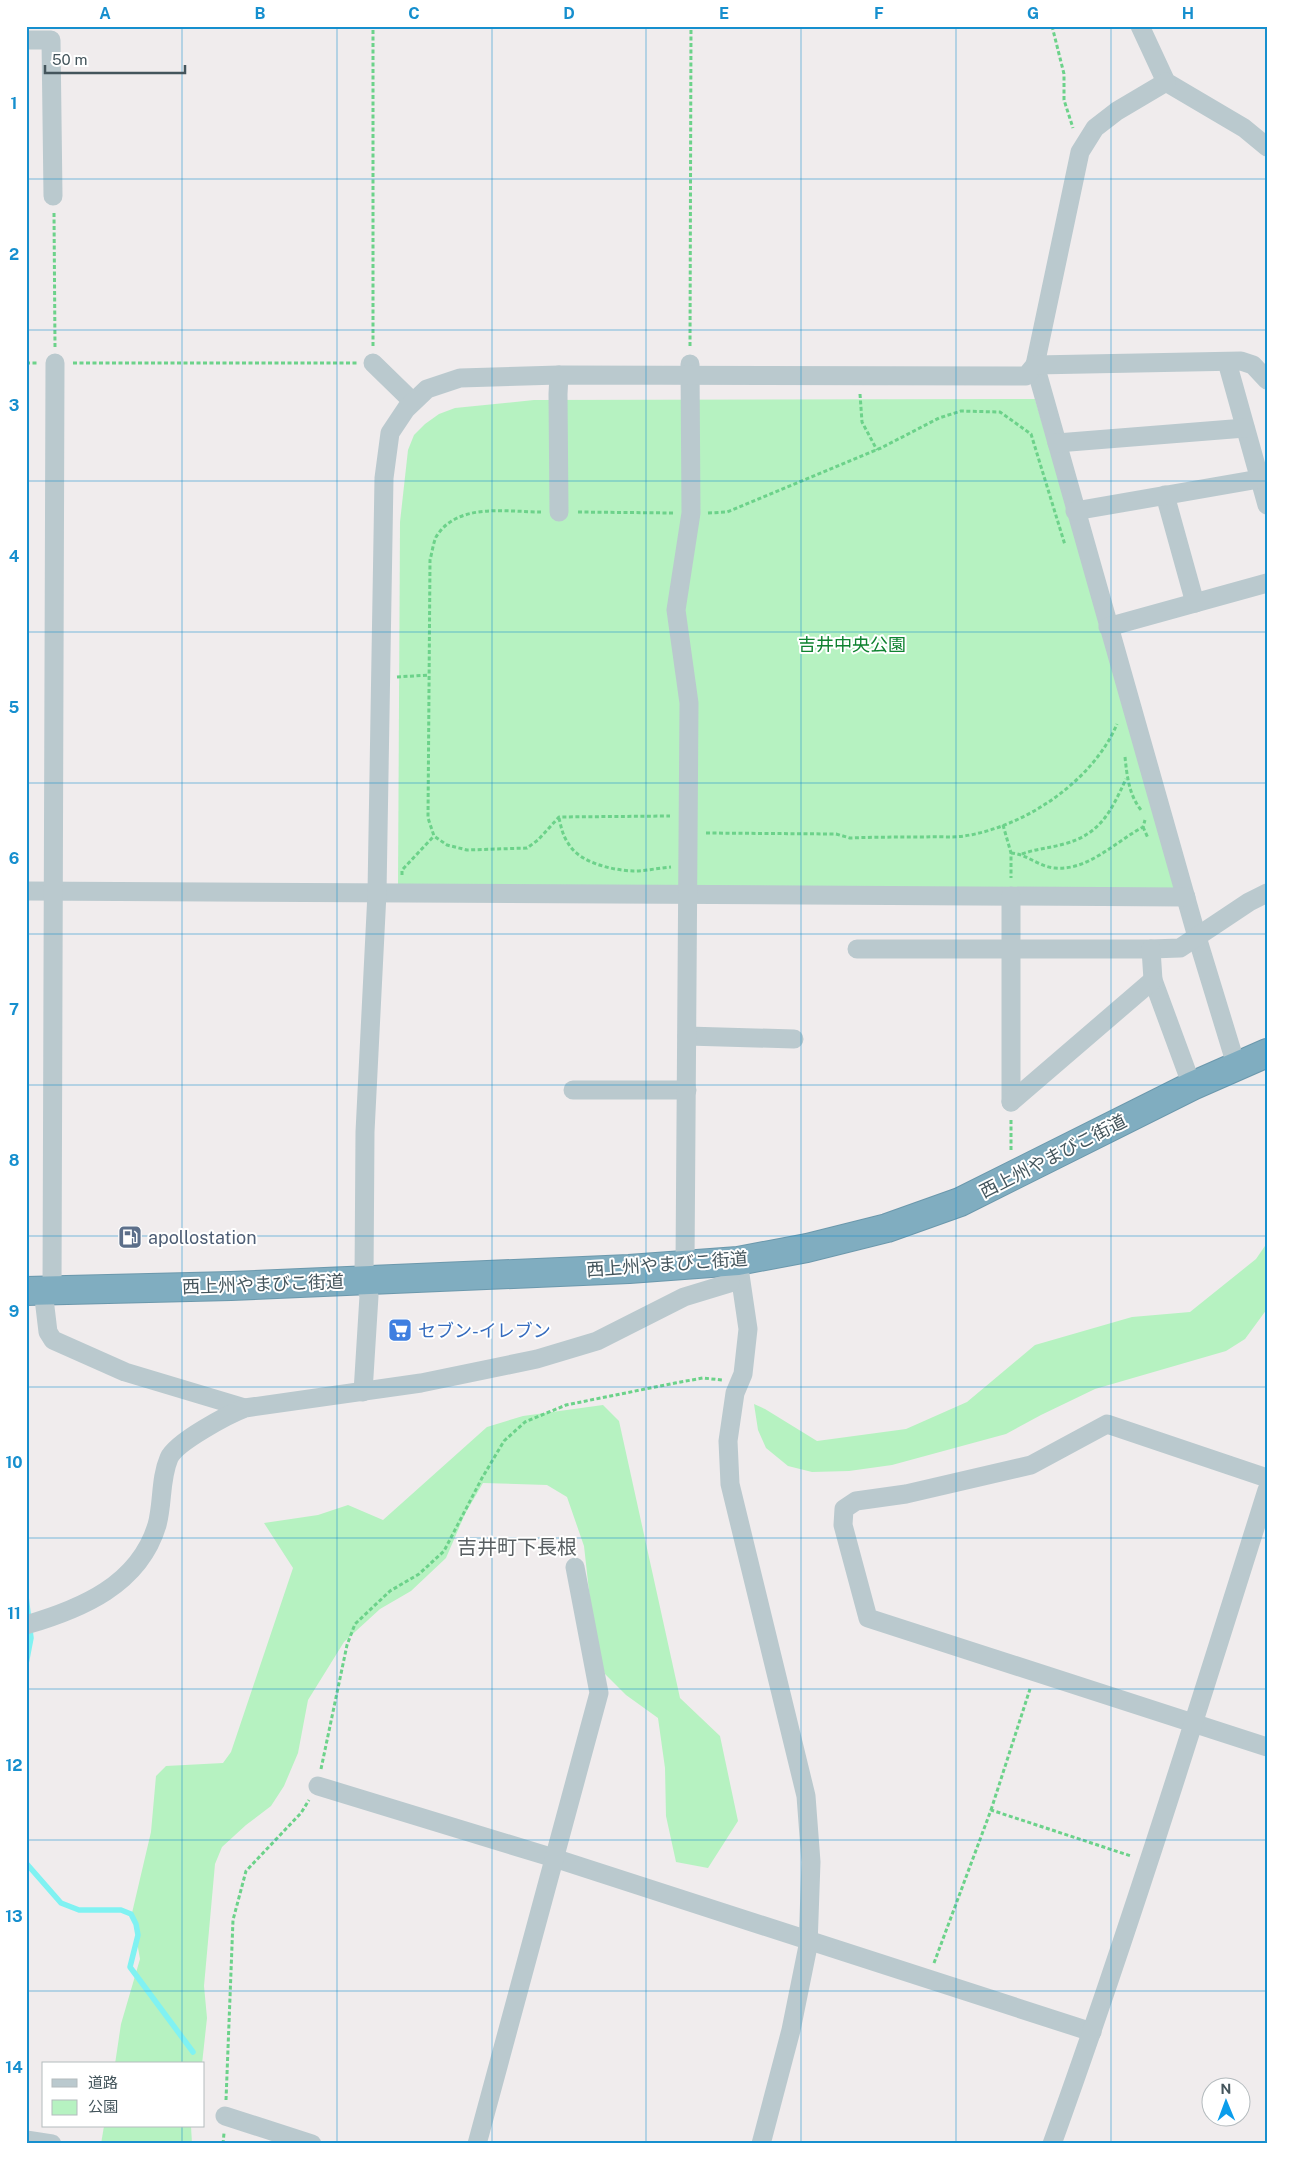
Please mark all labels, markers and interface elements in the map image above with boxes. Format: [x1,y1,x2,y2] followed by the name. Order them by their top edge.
[99,4,111,23] text: A
[255,4,266,23] text: B
[408,4,420,23] text: C
[563,4,575,23] text: D
[719,4,729,23] text: E
[874,4,884,23] text: F
[1027,4,1039,23] text: G
[1182,4,1194,23] text: H
[45,42,185,74] scale bar
[52,51,87,68] text: 50 m
[11,94,17,113] text: 1
[9,245,19,264] text: 2
[9,396,19,415] text: 3
[9,547,20,566] text: 4
[798,634,906,655] park label: 吉井中央公園
[9,698,20,717] text: 5
[9,849,19,868] text: 6
[9,1000,19,1019] text: 7
[976,1110,1130,1202] street label: 西上州やまびこ街道
[9,1151,20,1170] text: 8
[117,1224,143,1250] fuel station icon: apollostation
[148,1227,257,1248] place label: apollostation
[585,1248,749,1280] street label: 西上州やまびこ街道
[182,1271,344,1297] street label: 西上州やまびこ街道
[9,1302,19,1321] text: 9
[387,1317,413,1343] supermarket icon: セブン-イレブン
[418,1320,551,1341] place label: セブン-イレブン
[5,1453,23,1472] text: 10
[457,1535,577,1559] district label: 吉井町下長根
[7,1604,21,1623] text: 11
[5,1756,23,1775] text: 12
[5,1907,23,1926] text: 13
[5,2058,23,2077] text: 14
[42,2062,205,2128] legend
[88,2074,118,2091] text: 道路
[1200,2078,1250,2128] north arrow
[1220,2081,1231,2097] text: N
[88,2098,118,2115] text: 公園

